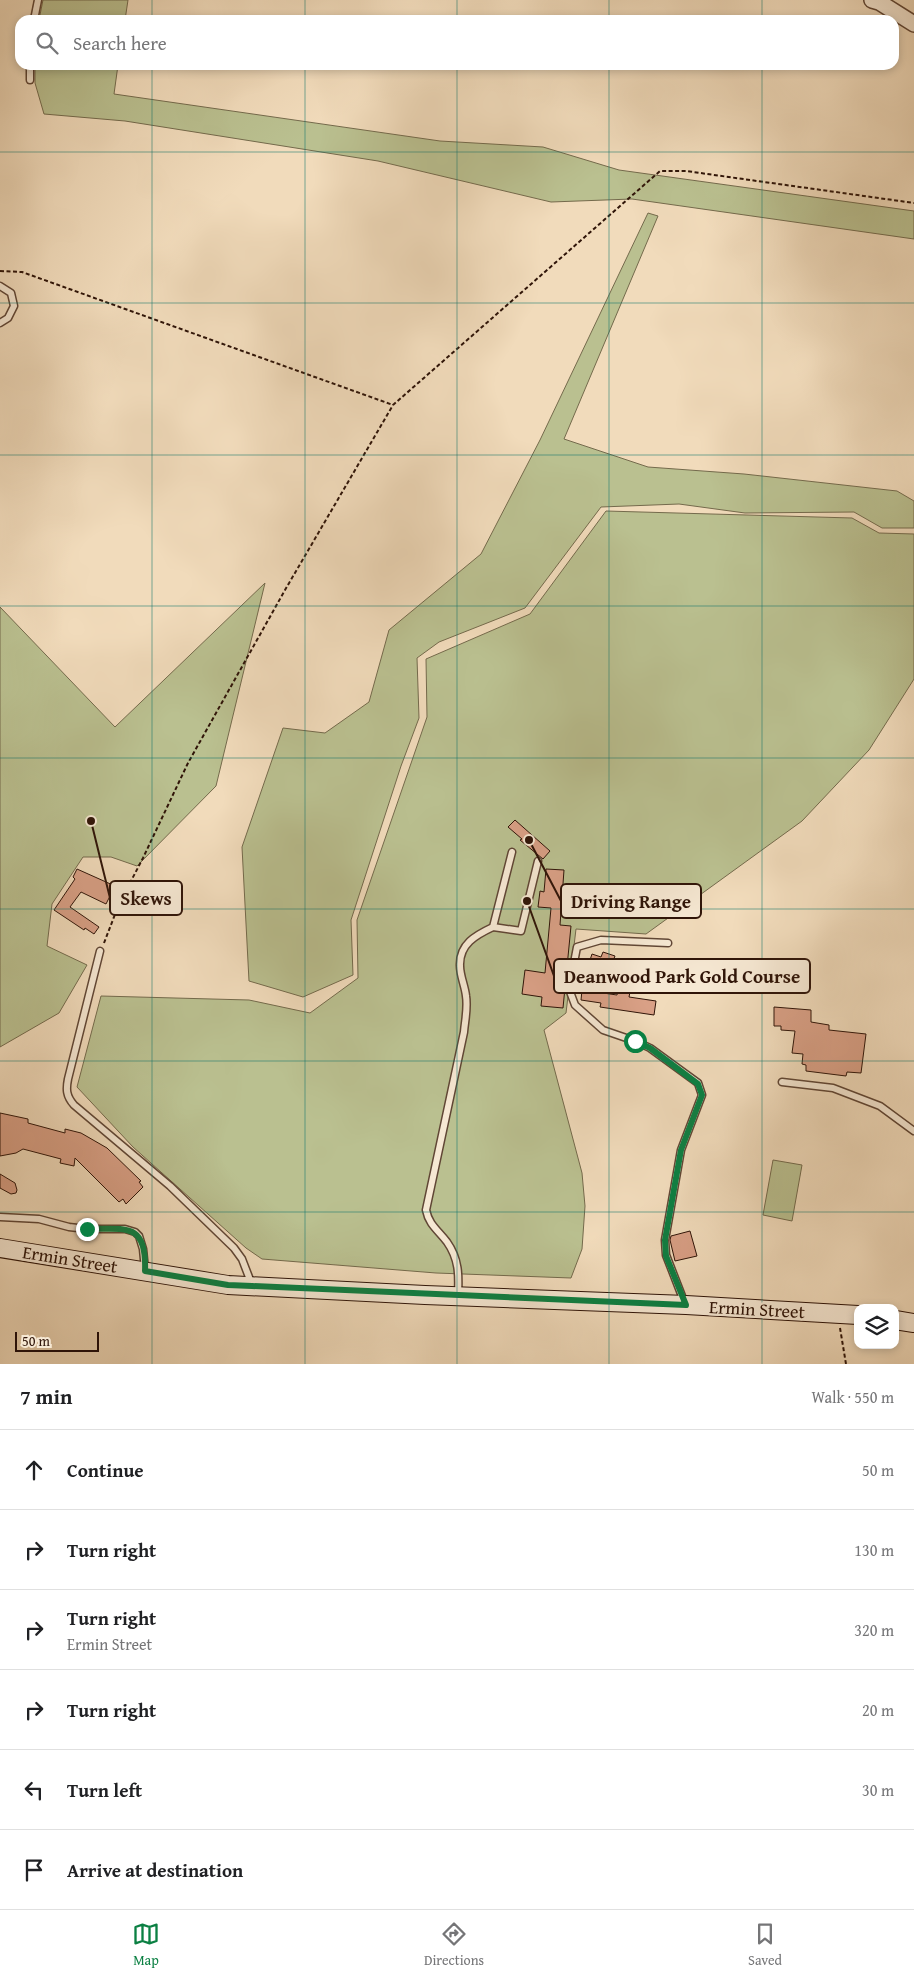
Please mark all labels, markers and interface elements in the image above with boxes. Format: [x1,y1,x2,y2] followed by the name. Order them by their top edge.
[15,15,899,70] search box
[33,29,61,57] icon: search
[73,29,167,57] text: Search here
[110,881,182,915] callout: Skews
[120,884,172,912] text: Skews
[561,884,701,918] callout: Driving Range
[571,887,691,915] text: Driving Range
[554,959,810,993] callout: Deanwood Park Gold Course
[564,962,800,990] text: Deanwood Park Gold Course
[624,1030,647,1053] route start
[76,1218,99,1241] route end
[21,1238,120,1280] street label: Ermin Street
[708,1293,806,1325] street label: Ermin Street
[854,1304,899,1349] map controls
[854,1304,899,1349] button: layers
[15,1329,99,1352] scale bar
[22,1331,50,1351] text: 50 m
[20,1381,72,1412] text: 7 min
[811,1385,894,1409] text: Walk · 550 m
[20,1456,48,1484] icon: ahead
[67,1456,144,1484] text: Continue
[862,1458,894,1482] text: 50 m
[20,1536,48,1564] icon: right
[67,1536,156,1564] text: Turn right
[854,1538,894,1562] text: 130 m
[67,1604,156,1632] text: Turn right
[20,1616,48,1644] icon: right
[854,1618,894,1642] text: 320 m
[67,1632,152,1656] text: Ermin Street
[20,1696,48,1724] icon: right
[67,1696,156,1724] text: Turn right
[862,1698,894,1722] text: 20 m
[20,1776,48,1804] icon: left
[67,1776,142,1804] text: Turn left
[862,1778,894,1802] text: 30 m
[20,1856,48,1884] icon: arrive
[67,1856,243,1884] text: Arrive at destination
[132,1920,160,1970] tab: Map
[424,1920,484,1970] tab: Directions
[748,1920,782,1970] tab: Saved

